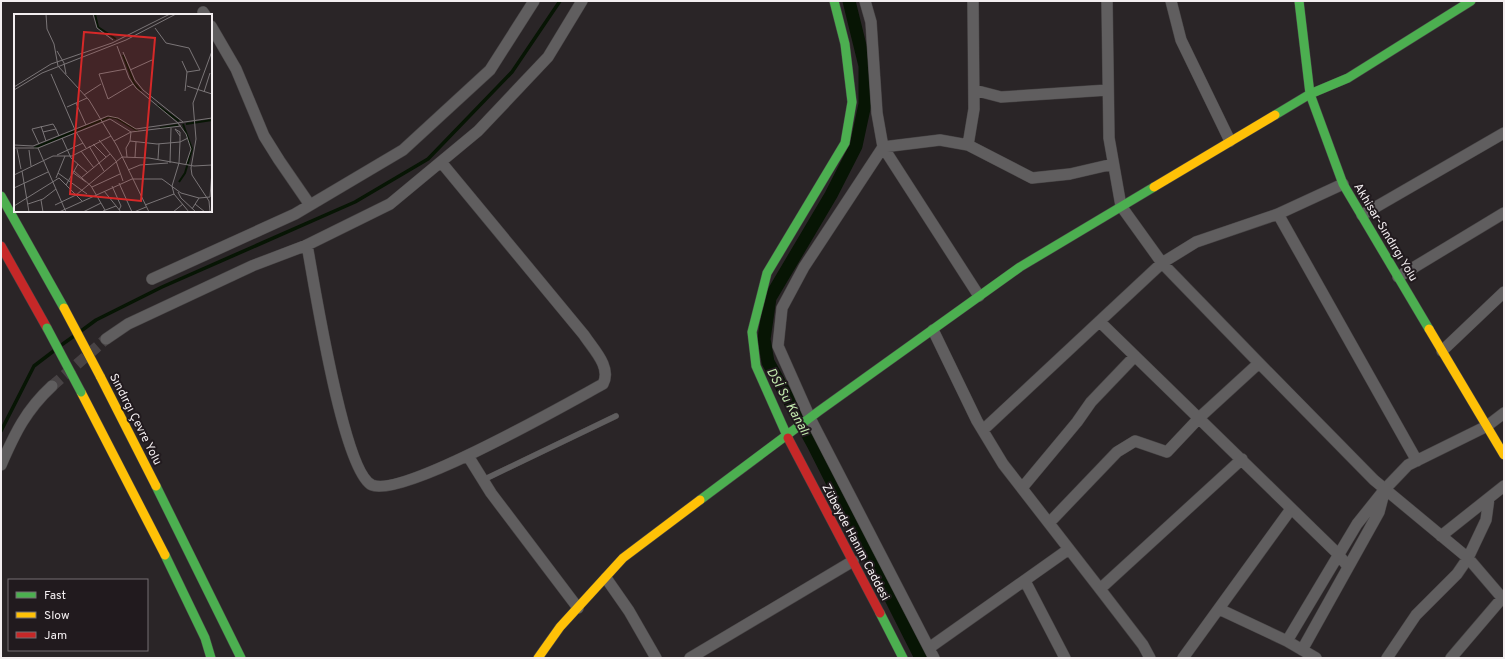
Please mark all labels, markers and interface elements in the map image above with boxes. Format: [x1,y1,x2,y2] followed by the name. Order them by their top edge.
[14,14,212,212] inset map
[1349,180,1421,285] street label: Akhisar-Sındırgı Yolu
[762,364,815,439] water label: DSİ Su Kanalı
[105,371,165,468] street label: Sındırgı Çevre Yolu
[817,481,893,604] street label: Zübeyde Hanım Caddesi
[8,579,148,651] legend
[44,588,66,604] text: Fast
[44,608,70,624] text: Slow
[44,628,67,644] text: Jam

